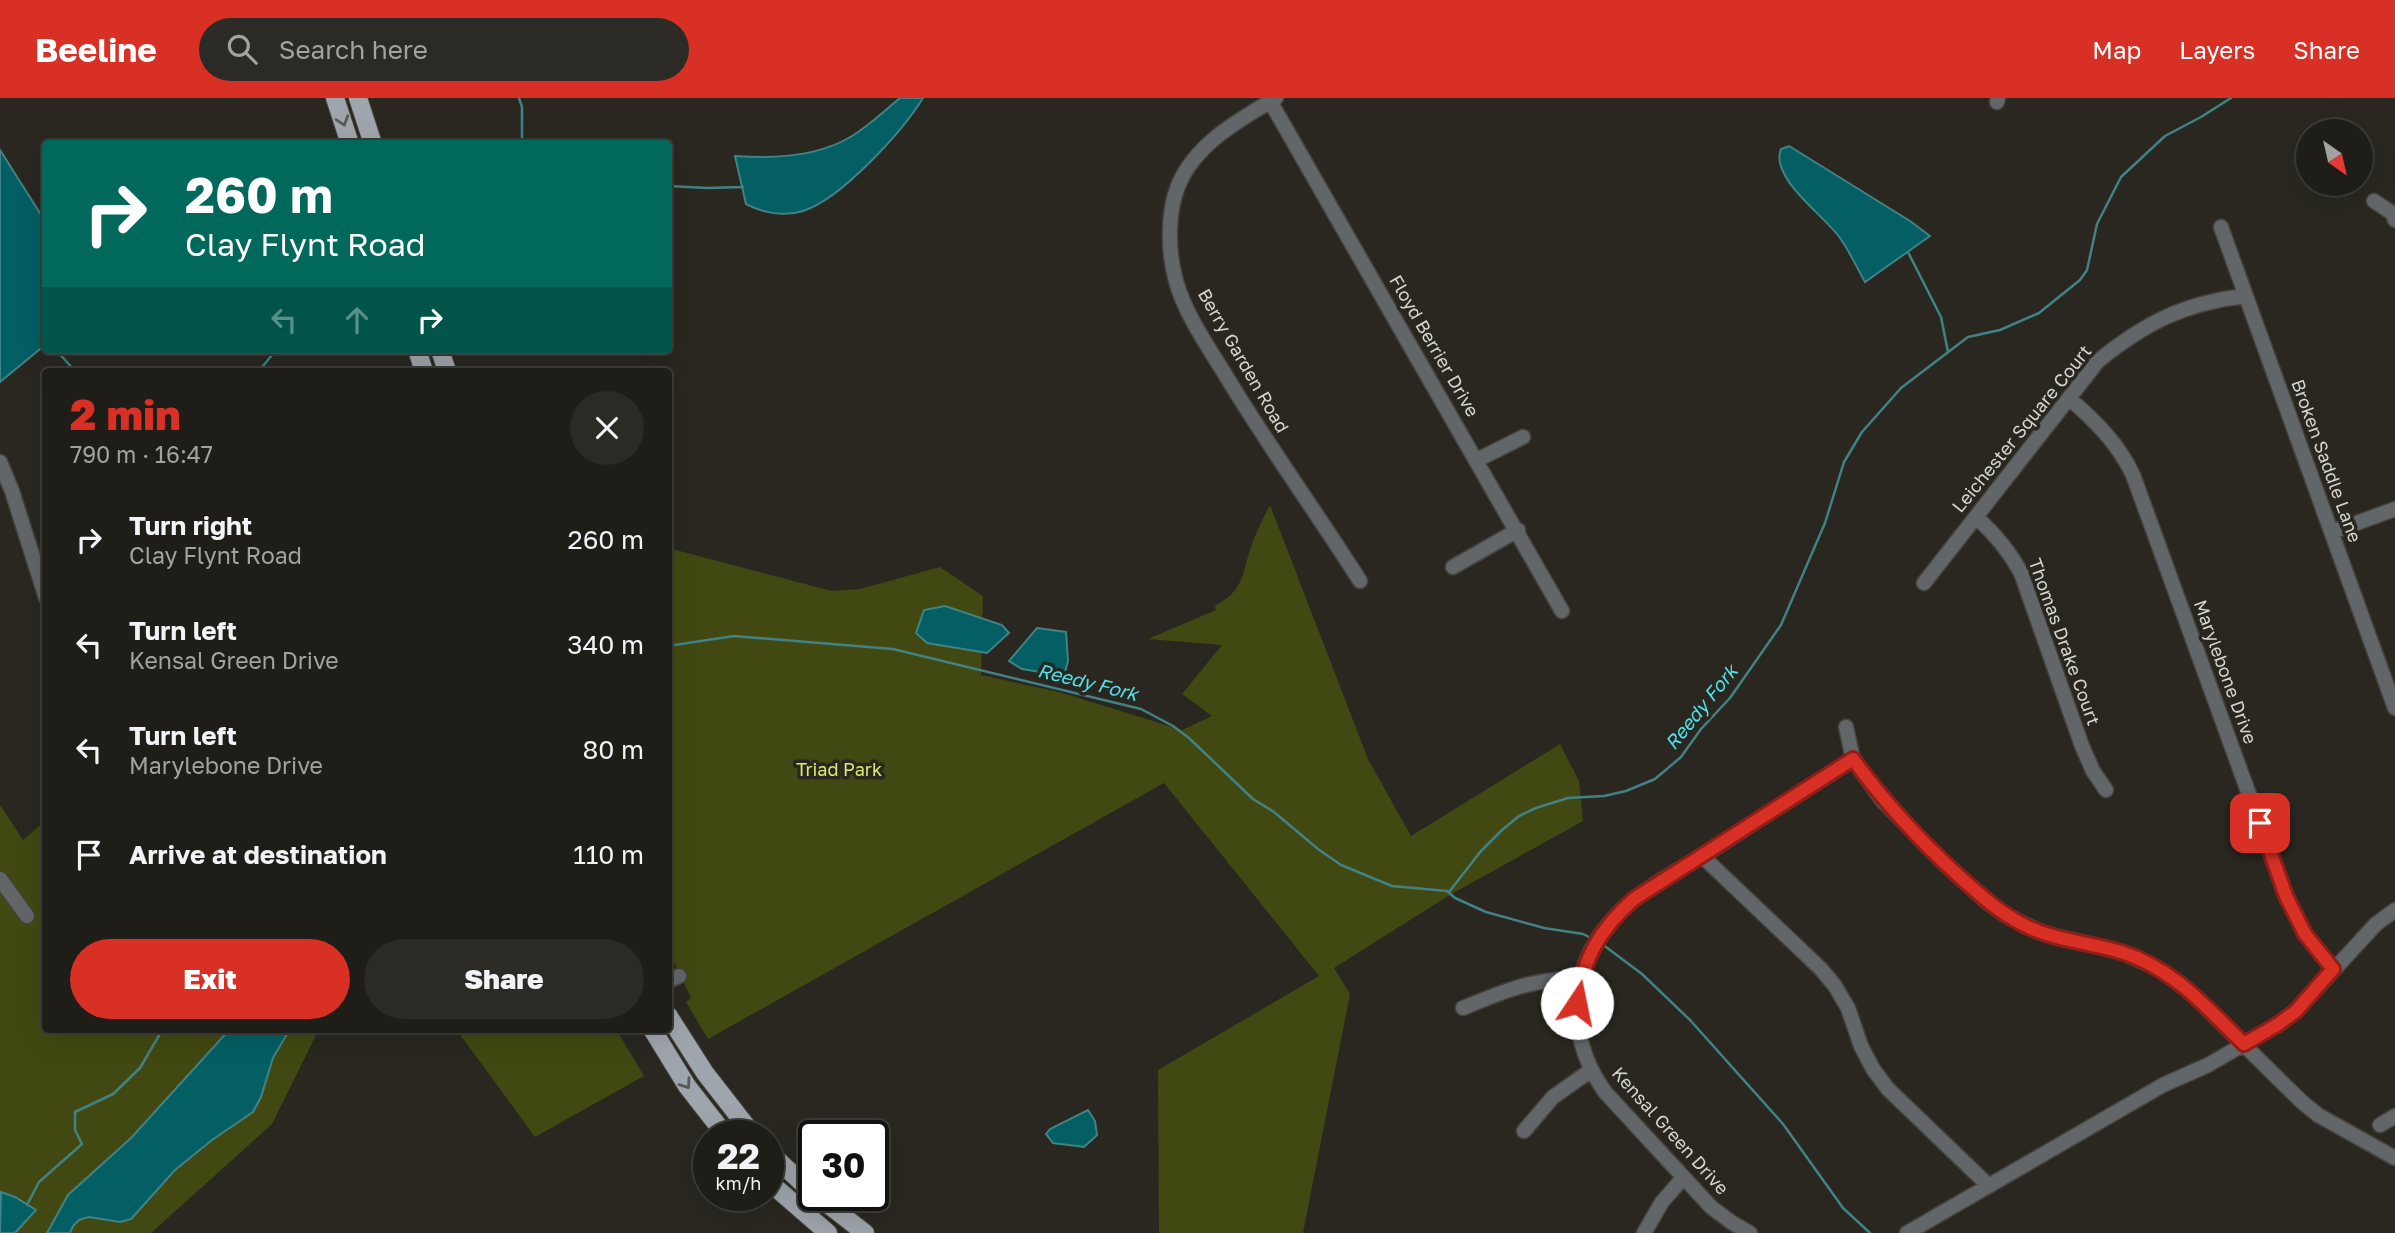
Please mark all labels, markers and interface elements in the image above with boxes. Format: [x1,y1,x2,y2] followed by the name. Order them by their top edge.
[199,18,689,81] search box
[35,30,157,69] text: Beeline
[223,30,261,68] icon: search
[279,34,428,65] text: Search here
[2092,35,2141,64] text: Map
[2179,35,2255,64] text: Layers
[2293,35,2360,64] text: Share
[335,114,349,126] one-way arrow
[2296,119,2373,196] north arrow
[2296,119,2373,196] map controls
[185,165,333,224] text: 260 m
[70,168,161,259] icon: right
[185,225,425,263] text: Clay Flynt Road
[1385,271,1484,420] street label: Floyd Berrier Drive
[1194,285,1294,436] street label: Berry Garden Road
[265,301,303,339] icon: left
[338,301,376,339] icon: ahead
[411,301,449,339] icon: right
[1947,340,2096,517] street label: Leichester Square Court
[2287,376,2367,545] street label: Broken Saddle Lane
[70,389,181,439] text: 2 min
[570,391,644,465] button: close
[70,440,213,468] text: 790 m · 16:47
[129,510,252,541] text: Turn right
[70,521,108,559] icon: right
[568,524,644,555] text: 260 m
[129,541,302,569] text: Clay Flynt Road
[2024,555,2105,728] street label: Thomas Drake Court
[2190,597,2262,747] street label: Marylebone Drive
[129,615,237,646] text: Turn left
[70,626,108,664] icon: left
[567,629,644,660] text: 340 m
[129,646,339,674] text: Kensal Green Drive
[1036,658,1143,706] water label: Reedy Fork
[1659,658,1743,754] water label: Reedy Fork
[129,720,237,751] text: Turn left
[70,731,108,769] icon: left
[583,734,644,765] text: 80 m
[129,751,323,779] text: Marylebone Drive
[796,758,882,780] park label: Triad Park
[2230,793,2290,853] pin
[2241,804,2279,842] icon: arrive
[70,836,108,874] icon: arrive
[129,839,387,870] text: Arrive at destination
[573,839,644,870] text: 110 m
[70,939,350,1019] button: Exit
[364,939,644,1019] button: Share
[1540,966,1614,1040] position arrow
[1608,1062,1734,1199] street label: Kensal Green Drive
[678,1076,690,1089] one-way arrow
[798,1120,889,1211] speed limit sign: 30
[717,1135,760,1177] text: 22
[716,1172,761,1194] text: km/h

